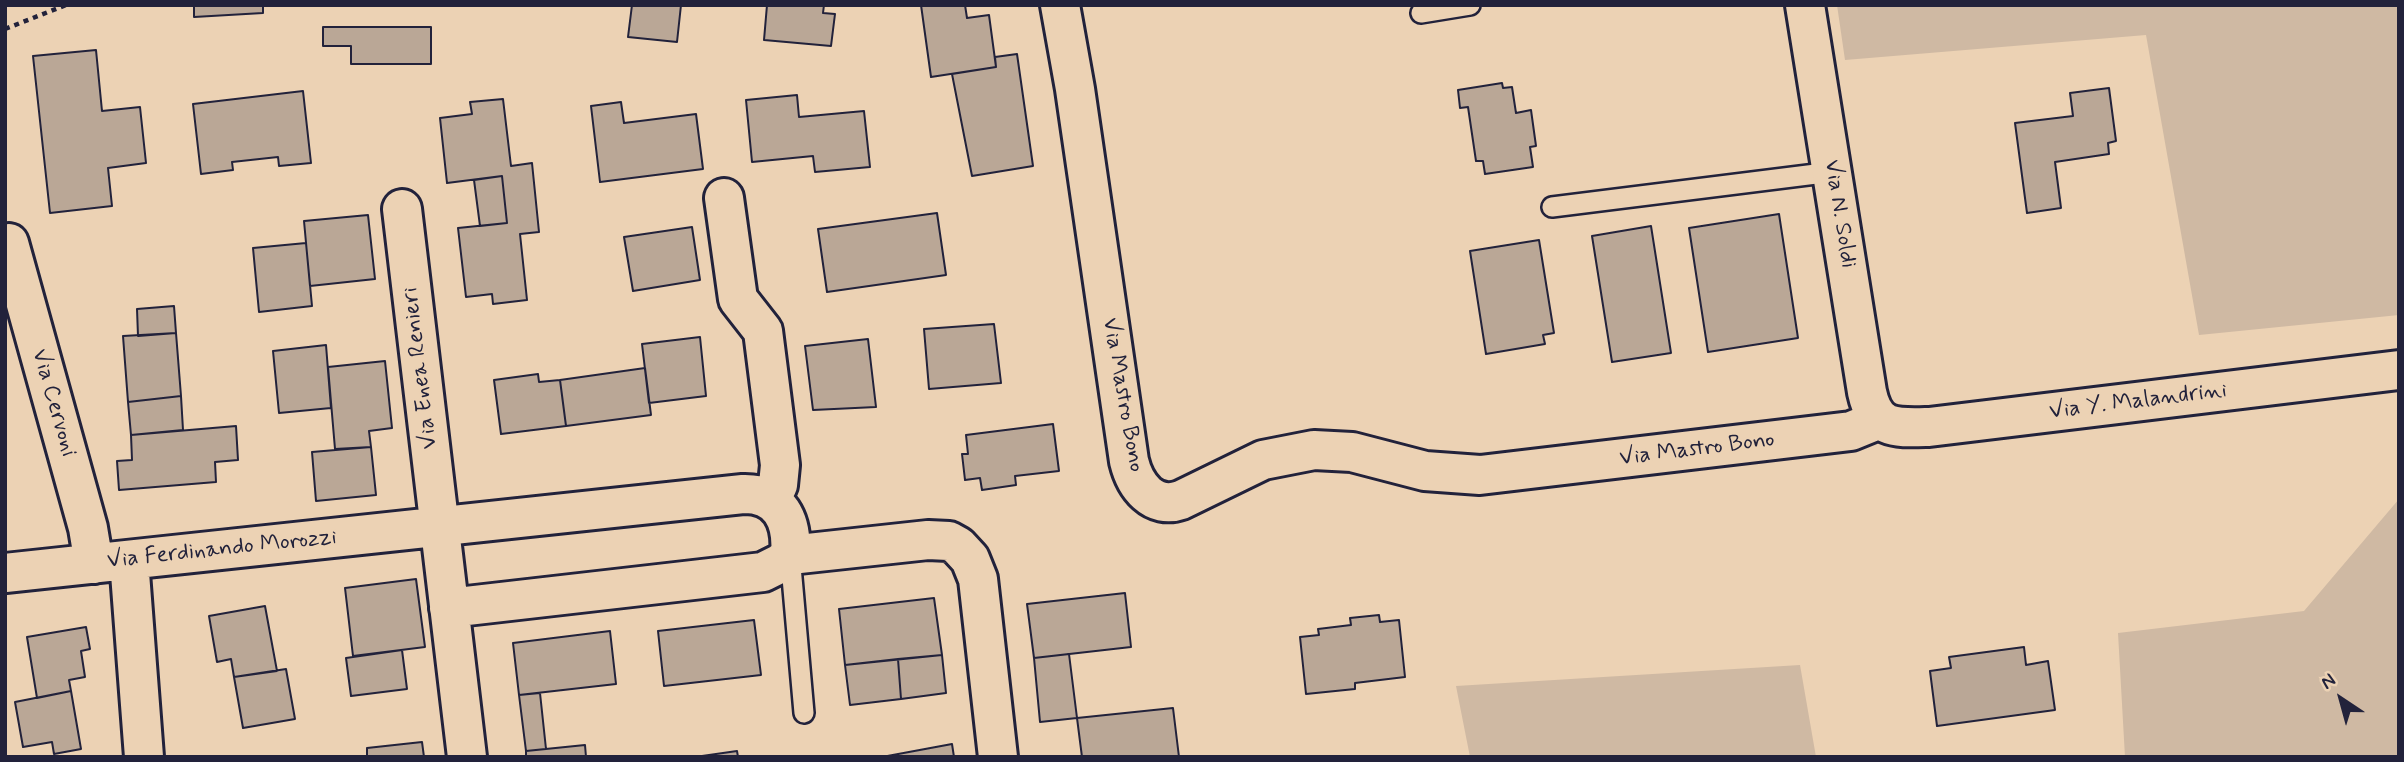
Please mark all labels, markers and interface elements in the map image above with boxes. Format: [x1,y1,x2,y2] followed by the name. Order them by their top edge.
[1817,158,1861,270] street label: Via N. Soldi
[397,286,445,450] street label: Via Enea Renieri
[1095,316,1149,474] street label: Via Mastro Bono
[24,346,82,460] street label: Via Cervoni
[2048,377,2228,427] street label: Via Y. Malandrini
[1618,427,1776,473] street label: Via Mastro Bono
[106,524,338,576] street label: Via Ferdinando Morozzi
[2306,664,2376,734] north arrow
[2316,668,2341,695] text: N

